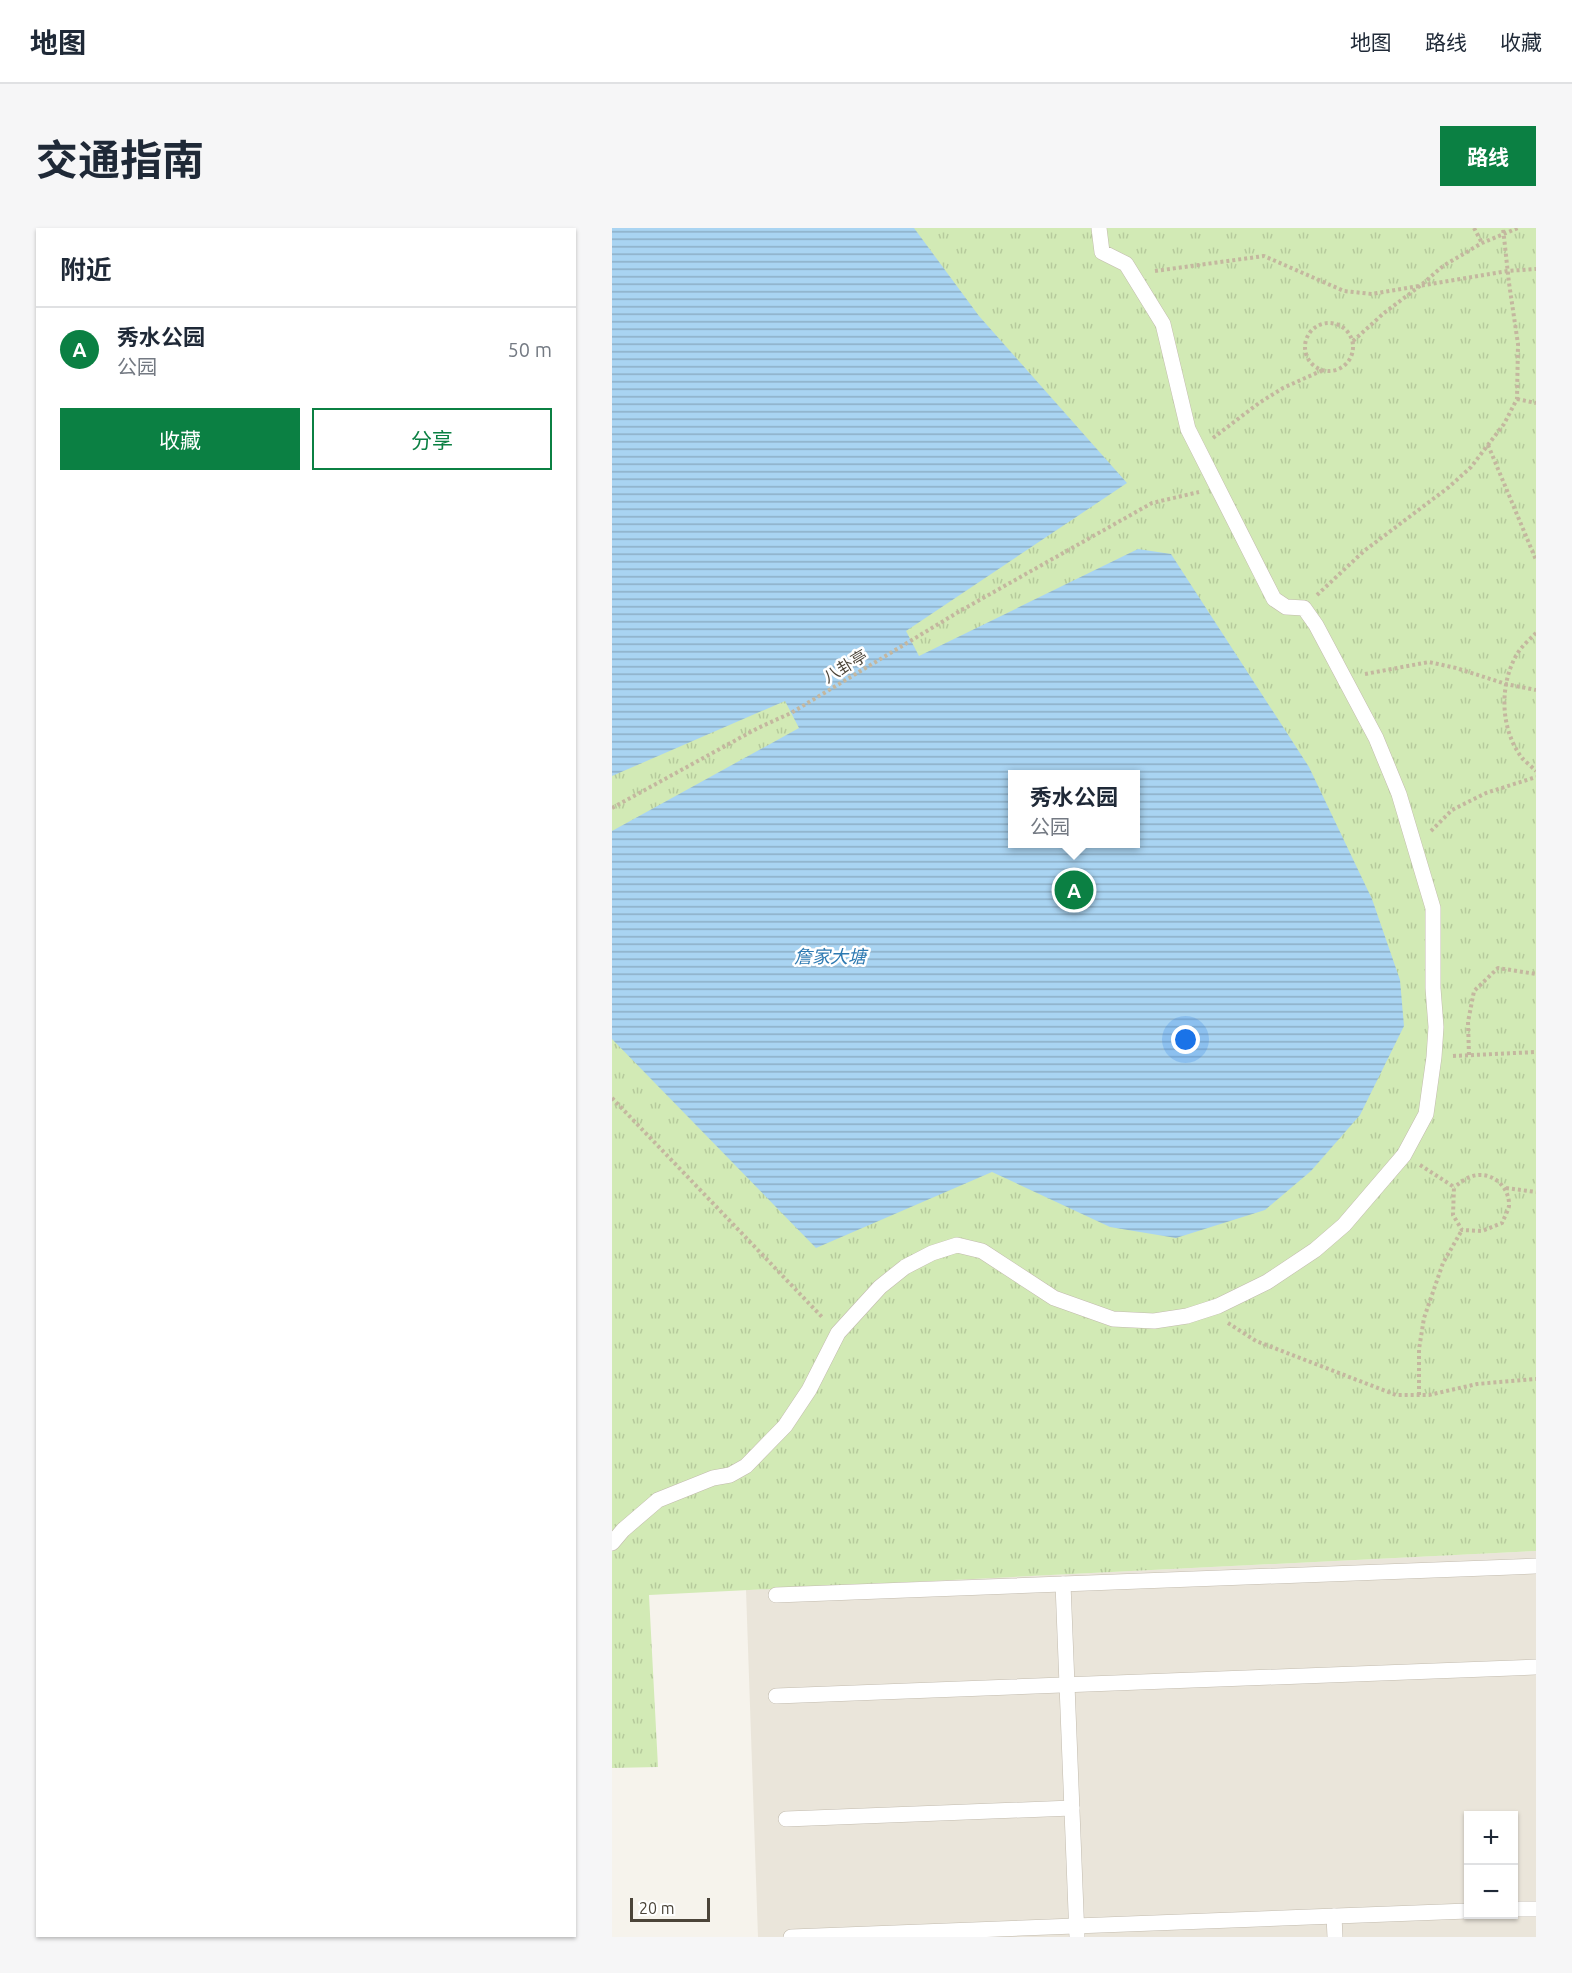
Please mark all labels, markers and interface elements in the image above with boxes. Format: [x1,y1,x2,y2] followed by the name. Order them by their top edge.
[30,27,86,58] text: 地图
[1350,30,1392,54] text: 地图
[1425,30,1467,54] text: 路线
[1500,30,1542,54] text: 收藏
[1440,126,1536,186] button: 路线
[36,136,204,183] text: 交通指南
[60,255,112,284] text: 附近
[117,324,205,349] text: 秀水公园
[72,338,87,361] text: A
[508,338,552,361] text: 50 m
[117,355,157,378] text: 公园
[60,408,300,470] button: 收藏
[312,408,552,470] button: 分享
[820,646,870,686] street label: 八卦亭
[1008,770,1140,848] popup
[1030,784,1118,809] text: 秀水公园
[1030,815,1070,838] text: 公园
[1054,868,1094,912] pin: A
[794,946,869,966] water label: 詹家大塘
[1171,1025,1200,1054] your location
[1464,1811,1518,1919] map controls
[1464,1811,1518,1865] button: +
[1464,1865,1518,1919] button: −
[630,1895,710,1922] scale bar
[639,1899,675,1917] text: 20 m

